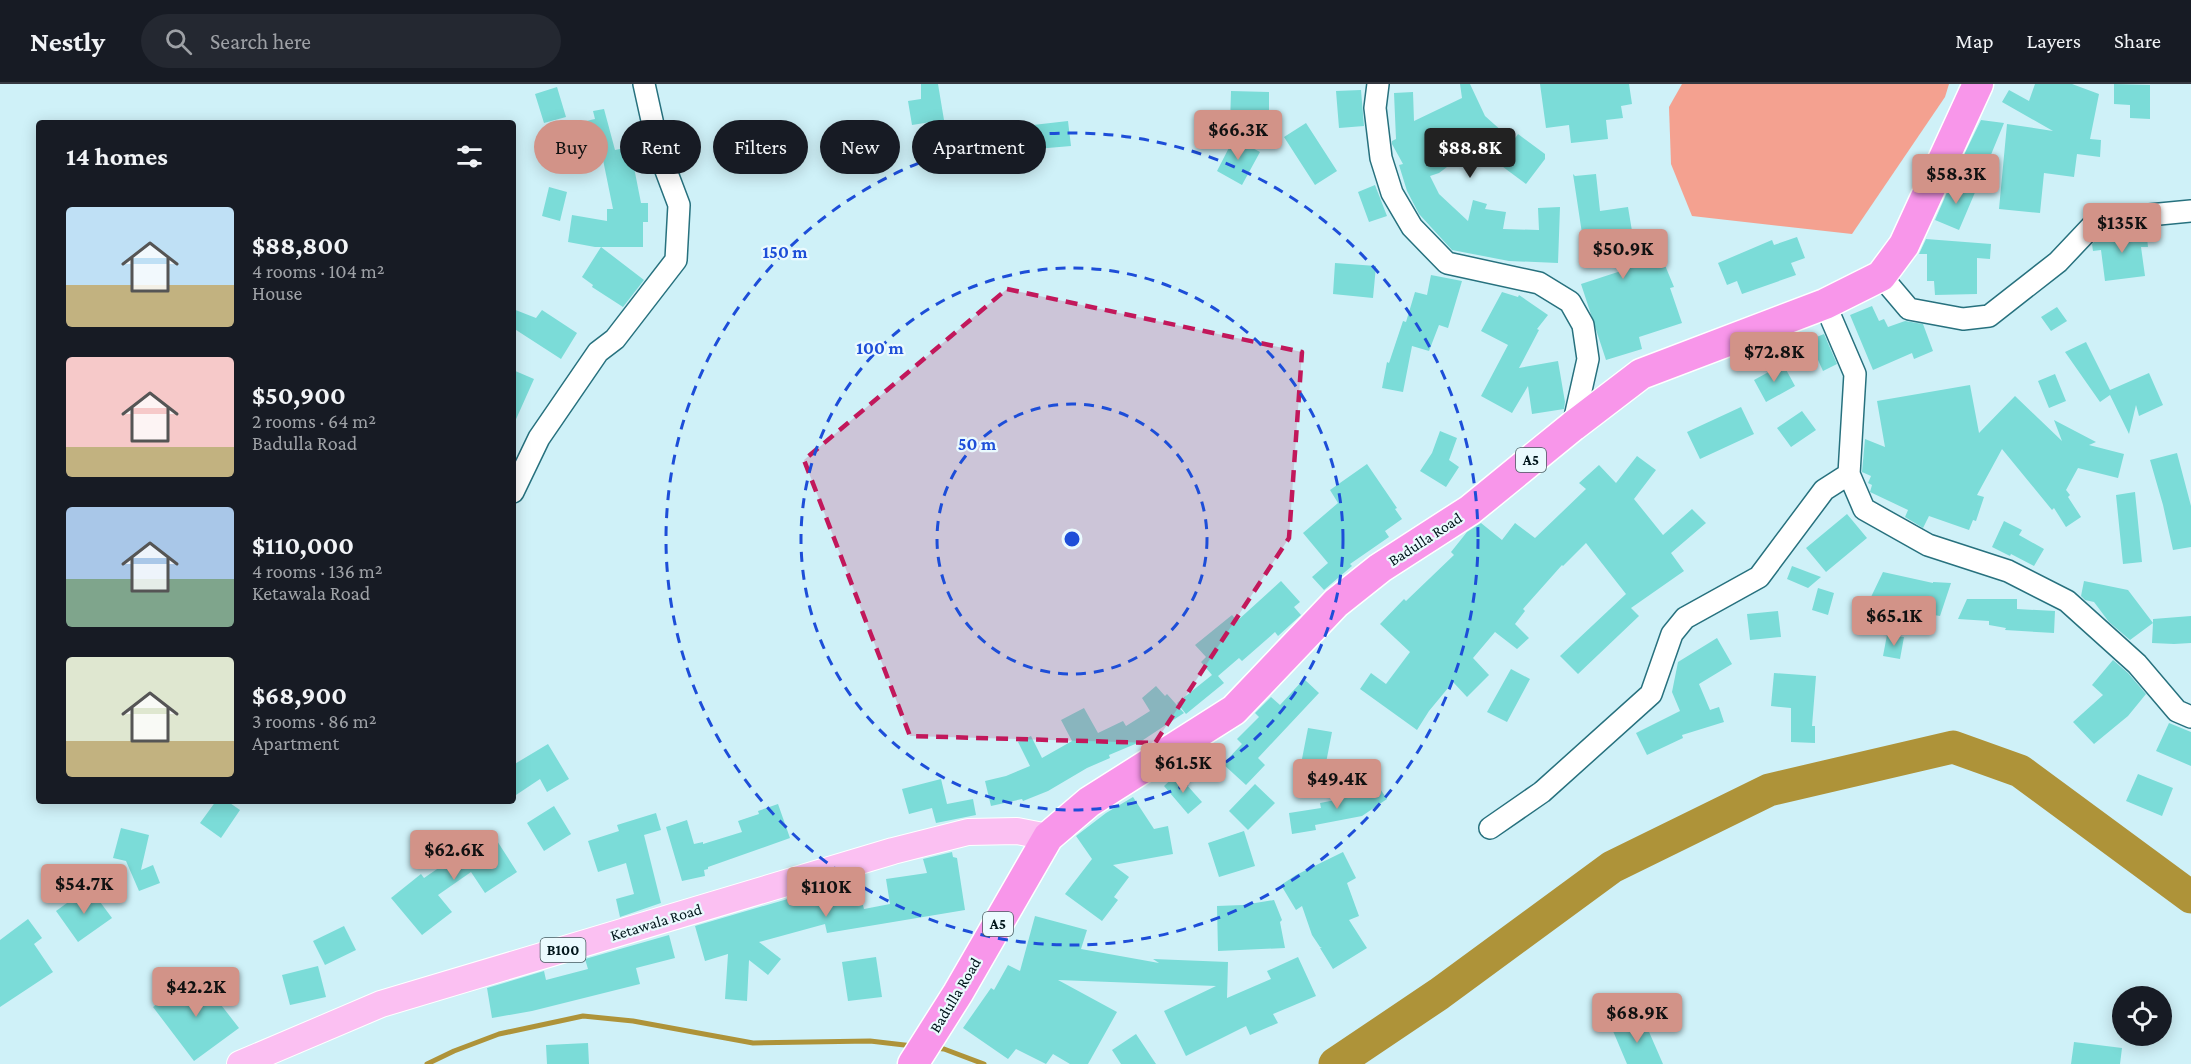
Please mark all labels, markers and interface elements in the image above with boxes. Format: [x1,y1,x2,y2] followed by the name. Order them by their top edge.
[141,14,561,68] search box
[162,25,195,58] icon: search
[30,26,105,57] text: Nestly
[210,29,311,54] text: Search here
[1955,29,1994,53] text: Map
[2027,29,2081,53] text: Layers
[2114,29,2161,53] text: Share
[1189,110,1287,161] pin: $66.3K
[1208,118,1268,140] text: $66.3K
[534,120,608,174] chip: Buy
[620,120,701,174] chip: Rent
[713,120,808,174] chip: Filters
[820,120,900,174] chip: New
[912,120,1046,174] chip: Apartment
[1421,128,1519,179] pin: $88.8K
[1438,136,1502,158] text: $88.8K
[453,140,486,173] icon: filters
[66,142,168,171] text: 14 homes
[1907,154,2005,205] pin: $58.3K
[1926,162,1986,184] text: $58.3K
[2080,203,2164,254] pin: $135K
[2097,211,2147,233] text: $135K
[1574,229,1672,280] pin: $50.9K
[114,231,186,303] icon: home
[252,231,349,260] text: $88,800
[1593,237,1653,259] text: $50.9K
[762,242,808,262] text: 150 m
[252,260,385,282] text: 4 rooms · 104 m²
[252,282,302,304] text: House
[1725,332,1823,383] pin: $72.8K
[856,338,904,358] text: 100 m
[1744,340,1804,362] text: $72.8K
[114,381,186,453] icon: home
[252,381,346,410] text: $50,900
[252,410,376,432] text: 2 rooms · 64 m²
[252,432,357,454] text: Badulla Road
[958,434,997,454] text: 50 m
[1516,448,1546,472] road number: A5
[1385,509,1465,569] street label: Badulla Road
[1062,529,1082,549] centre of rings
[114,531,186,603] icon: home
[252,531,354,560] text: $110,000
[252,560,383,582] text: 4 rooms · 136 m²
[252,582,370,604] text: Ketawala Road
[1845,596,1943,647] pin: $65.1K
[1866,604,1922,626] text: $65.1K
[114,681,186,753] icon: home
[252,681,347,710] text: $68,900
[252,710,377,732] text: 3 rooms · 86 m²
[252,732,339,754] text: Apartment
[1134,743,1232,794] pin: $61.5K
[1155,751,1211,773] text: $61.5K
[1288,759,1386,810] pin: $49.4K
[1307,767,1367,789] text: $49.4K
[405,830,503,881] pin: $62.6K
[424,838,484,860] text: $62.6K
[35,864,133,915] pin: $54.7K
[784,867,868,918] pin: $110K
[55,872,113,894] text: $54.7K
[801,875,851,897] text: $110K
[608,900,704,944] street label: Ketawala Road
[983,912,1013,936] road number: A5
[540,938,586,962] road number: B100
[926,954,984,1036] street label: Badulla Road
[147,967,245,1018] pin: $42.2K
[166,975,226,997] text: $42.2K
[2112,986,2172,1046] map controls
[2112,986,2172,1046] button: locate
[1588,993,1686,1044] pin: $68.9K
[1606,1001,1668,1023] text: $68.9K

